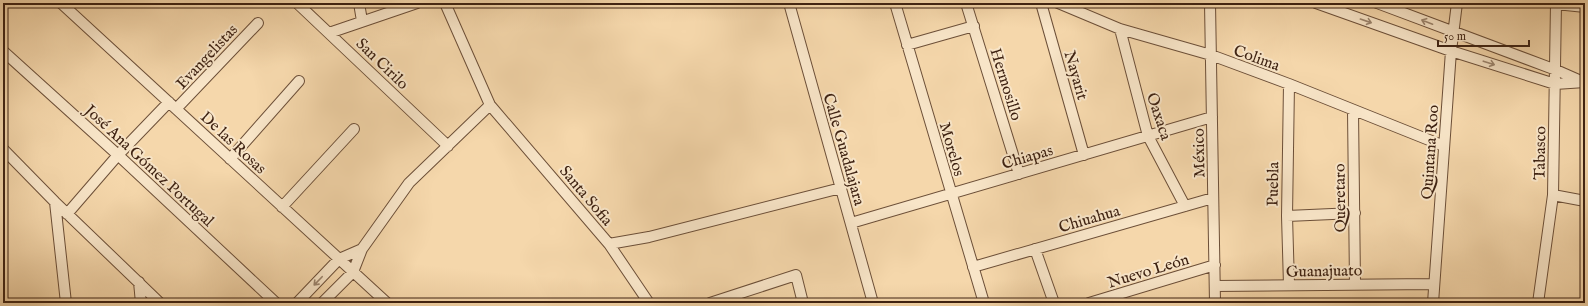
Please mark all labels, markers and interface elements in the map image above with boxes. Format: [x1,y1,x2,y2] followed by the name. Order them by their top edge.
[1359,17,1371,25] one-way arrow
[1422,17,1434,25] one-way arrow
[172,20,243,94] street label: Evangelistas
[1438,22,1529,48] scale bar
[1444,29,1466,44] text: 50 m
[351,34,413,95] street label: San Cirilo
[1230,41,1282,77] street label: Colima
[985,46,1026,124] street label: Hermosillo
[1059,49,1092,103] street label: Nayarit
[1482,60,1495,67] one-way arrow
[1141,90,1175,143] street label: Oaxaca
[817,91,869,208] street label: Calle Guadalajara
[78,100,218,232] street label: José Ana Gómez Portugal
[1418,104,1444,200] street label: Quintana Roo
[195,108,270,179] street label: De las Rosas
[934,120,968,179] street label: Morelos
[1531,126,1551,180] street label: Tabasco
[1190,128,1210,178] street label: México
[1000,141,1056,175] street label: Chiapas
[1264,161,1284,207] street label: Puebla
[554,162,616,231] street label: Santa Sofia
[1330,163,1352,233] street label: Queretaro
[1057,202,1123,238] street label: Chiuahua
[1105,250,1192,294] street label: Nuevo León
[1286,261,1363,283] street label: Guanajuato
[313,276,323,286] one-way arrow

